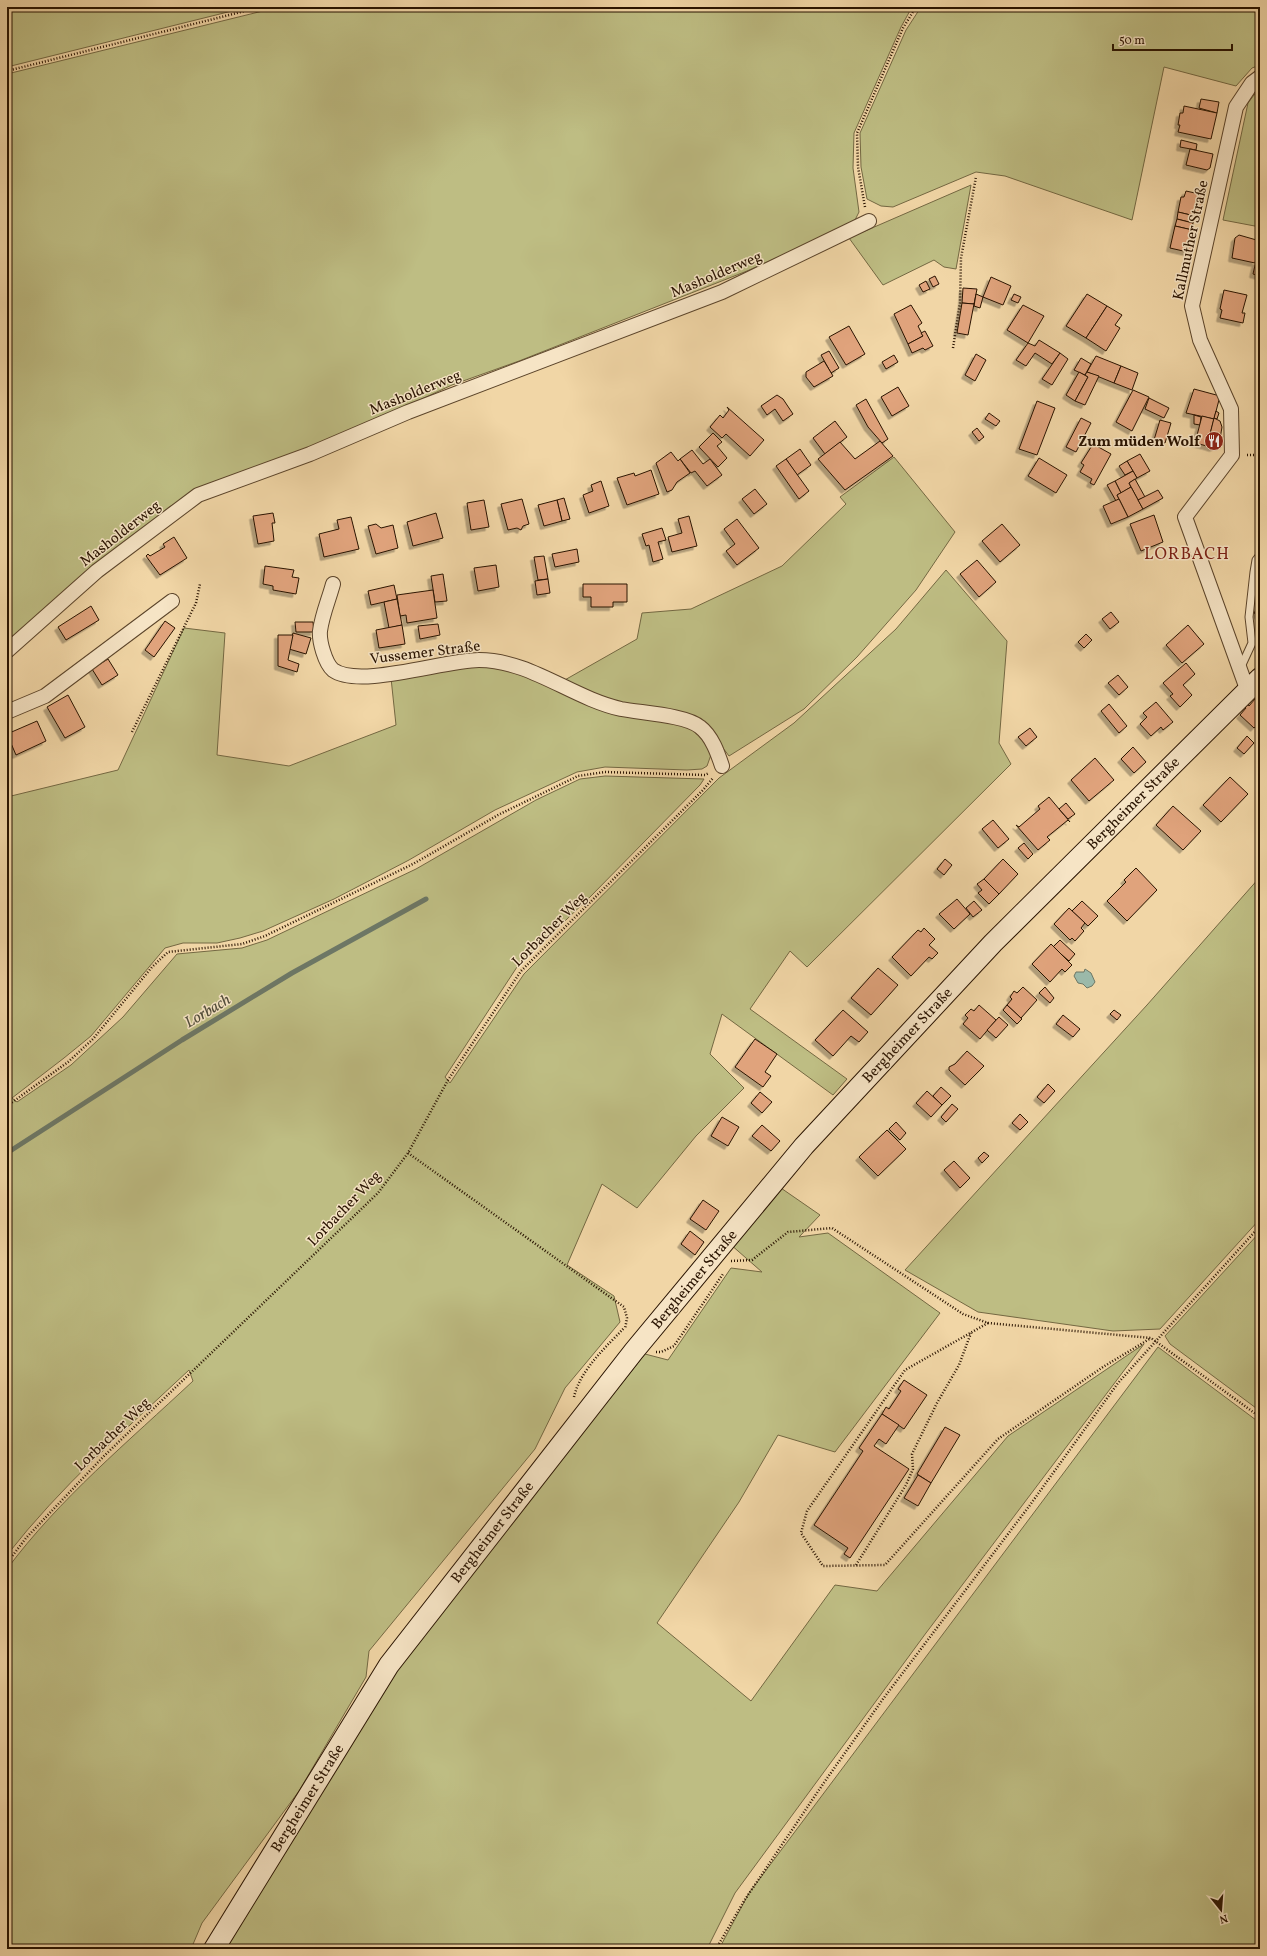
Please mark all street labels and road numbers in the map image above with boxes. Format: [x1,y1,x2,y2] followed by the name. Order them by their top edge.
[1168,178,1214,302] street label: Kallmuther Straße
[668,247,766,304] street label: Masholderweg
[367,365,465,421] street label: Masholderweg
[76,496,166,572] street label: Masholderweg
[369,636,482,671] street label: Vussemer Straße
[1083,753,1185,855] street label: Bergheimer Straße
[508,888,592,972] street label: Lorbacher Weg
[858,984,958,1089] street label: Bergheimer Straße
[303,1166,387,1252] street label: Lorbacher Weg
[647,1226,743,1334] street label: Bergheimer Straße
[70,1393,156,1477] street label: Lorbacher Weg
[447,1478,540,1588] street label: Bergheimer Straße
[267,1741,350,1857] street label: Bergheimer Straße

